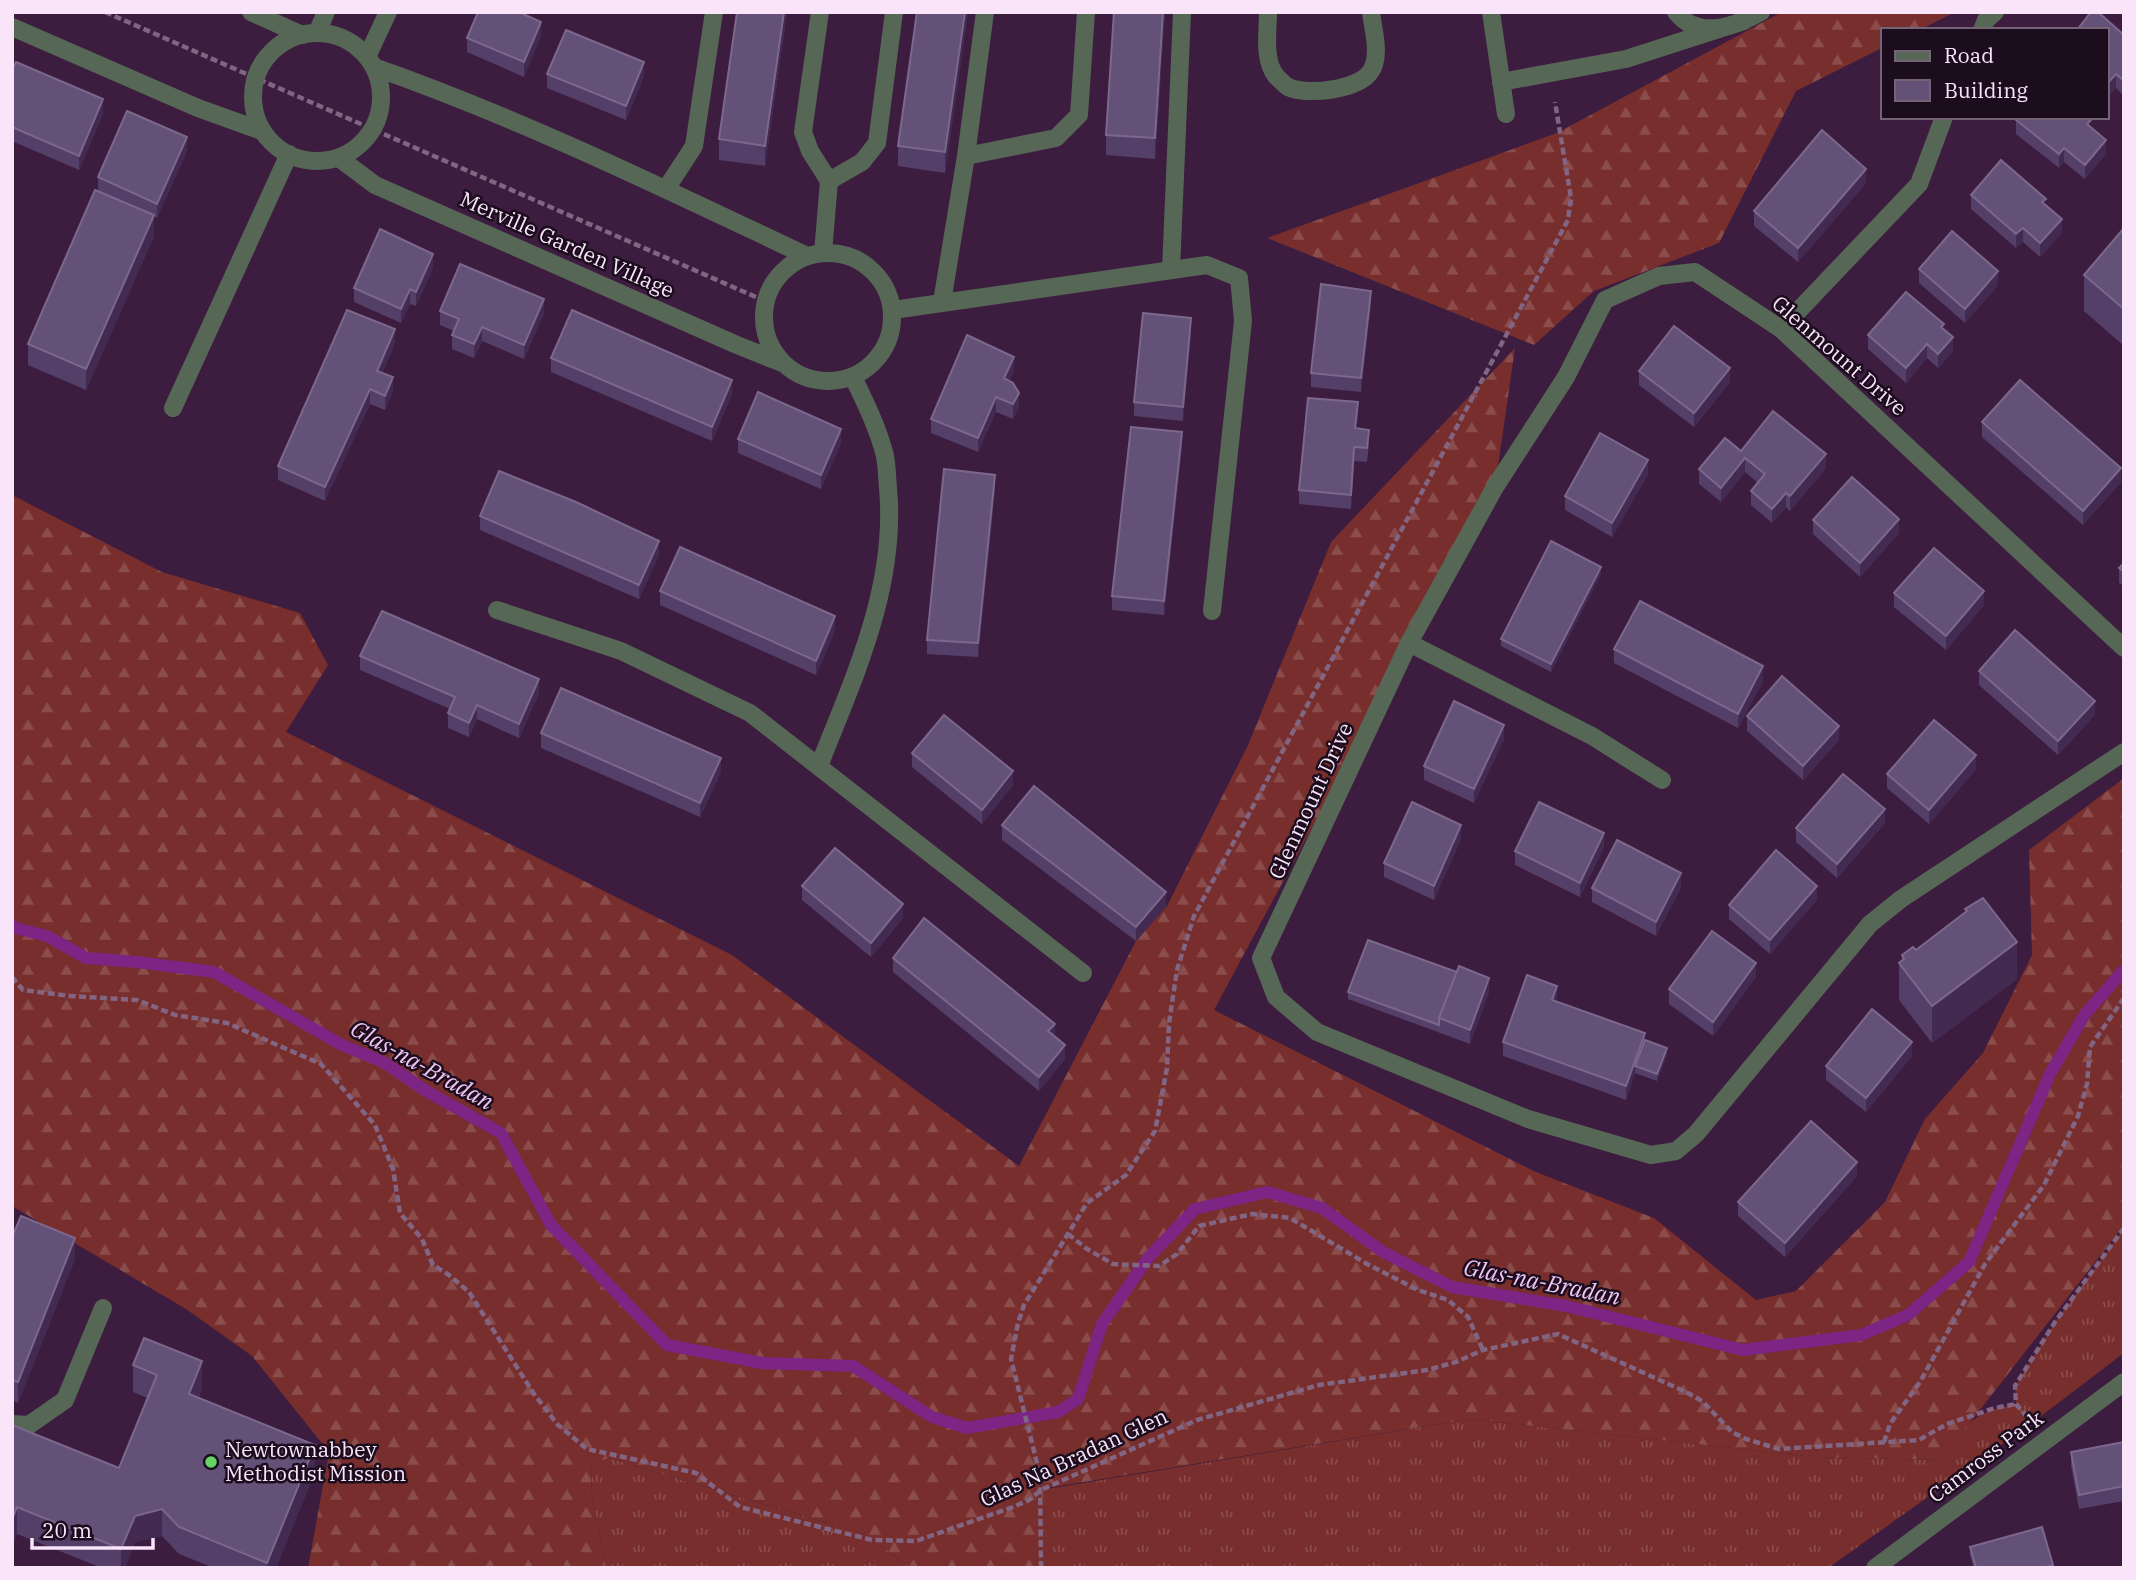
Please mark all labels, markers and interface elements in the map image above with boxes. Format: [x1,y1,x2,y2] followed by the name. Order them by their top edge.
[1881,28,2108,119] legend
[1944,41,1994,69] text: Road
[1944,76,2029,104] text: Building
[456,184,679,304] street label: Merville Garden Village
[1766,289,1913,421] street label: Glenmount Drive
[1262,718,1359,883] street label: Glenmount Drive
[346,1012,499,1116] water label: Glas-na-Bradan
[1461,1251,1623,1311] water label: Glas-na-Bradan
[975,1401,1172,1513] street label: Glas Na Bradan Glen
[1922,1403,2049,1509] street label: Camross Park
[225,1435,406,1487] place label: Newtownabbey Methodist Mission
[203,1454,219,1470] marker: Newtownabbey Methodist Mission
[32,1506,152,1550] scale bar
[42,1516,92,1544] text: 20 m

